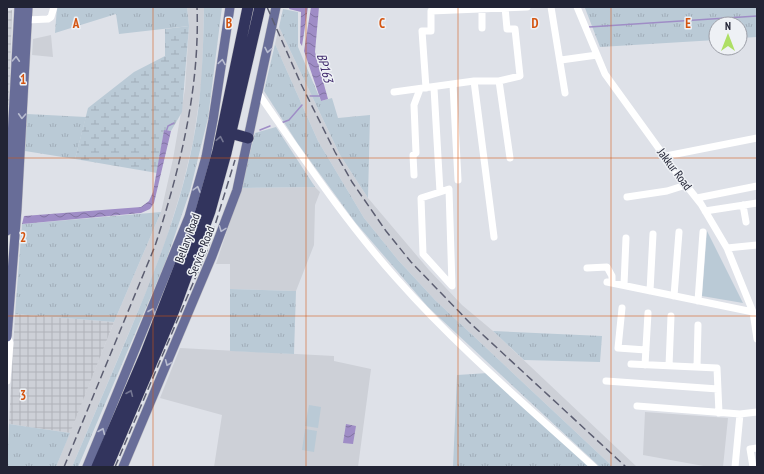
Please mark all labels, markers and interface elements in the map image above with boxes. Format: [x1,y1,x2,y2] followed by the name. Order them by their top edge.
[72,15,80,32] text: A
[226,15,232,32] text: B
[379,15,385,32] text: C
[532,15,539,32] text: D
[685,15,691,32] text: E
[708,16,748,56] north arrow
[725,19,731,33] text: N
[264,46,273,53] one-way arrow
[313,52,338,87] water label: BP163
[12,56,21,62] one-way arrow
[217,59,226,65] one-way arrow
[20,71,26,88] text: 1
[18,113,27,119] one-way arrow
[216,136,224,142] one-way arrow
[654,144,696,193] street label: Jakkur Road
[192,186,201,193] one-way arrow
[171,211,203,265] street label: Bellary Road
[184,224,218,278] street label: Service Road
[219,226,227,233] one-way arrow
[20,229,26,246] text: 2
[147,307,155,315] one-way arrow
[165,359,173,366] one-way arrow
[20,387,26,404] text: 3
[125,389,133,396] one-way arrow
[98,428,106,435] one-way arrow

